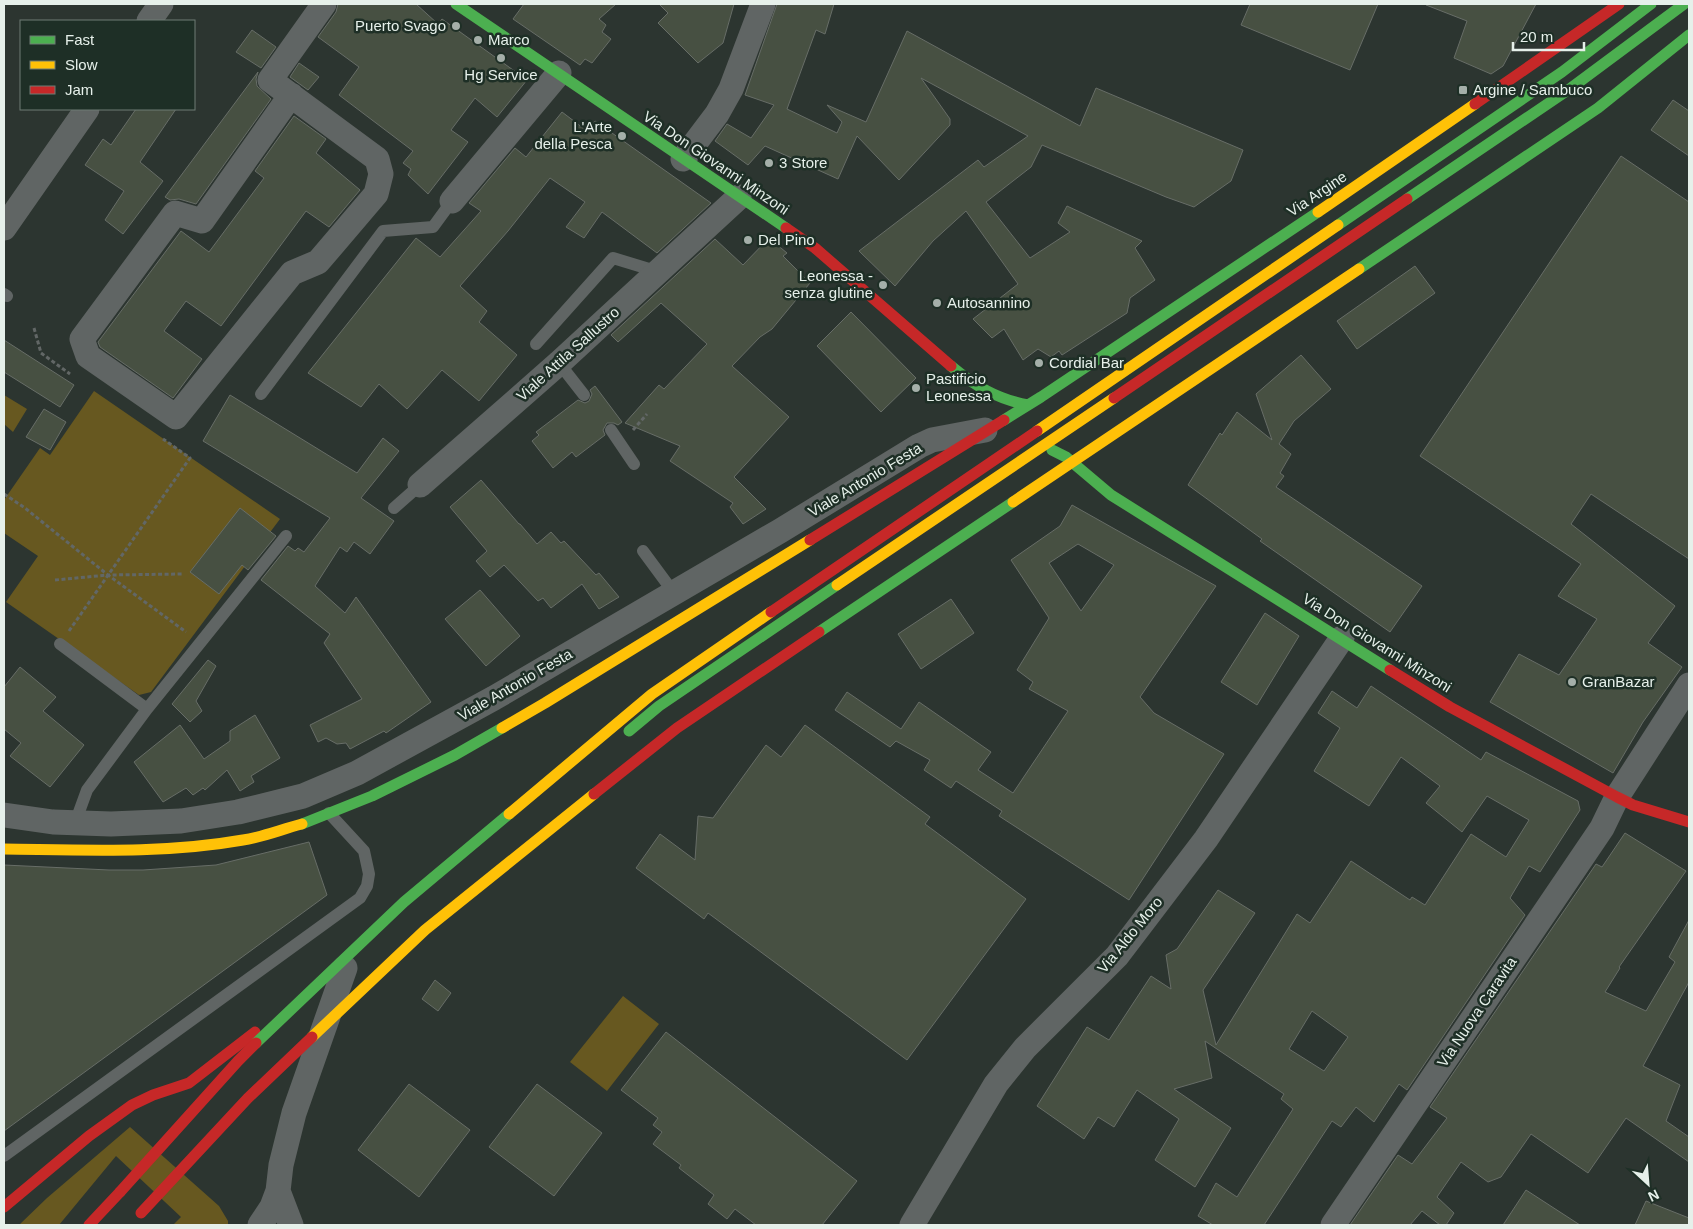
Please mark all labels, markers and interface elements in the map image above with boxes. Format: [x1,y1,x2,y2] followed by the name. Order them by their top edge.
[355,17,446,34] place label: Puerto Svago
[20,20,195,110] legend
[450,20,462,32] marker: Puerto Svago
[1513,20,1584,52] scale bar
[1520,28,1553,45] text: 20 m
[65,31,95,48] text: Fast
[488,31,530,48] place label: Marco
[472,34,484,46] marker: Marco
[495,52,507,64] marker: Hg Service
[65,56,98,73] text: Slow
[464,66,538,83] place label: Hg Service
[65,81,93,98] text: Jam
[1473,81,1592,98] place label: Argine / Sambuco
[1457,84,1469,96] marker: Argine / Sambuco
[640,107,792,218] street label: Via Don Giovanni Minzoni
[534,118,613,152] place label: L'Arte della Pesca
[616,130,628,142] marker: L'Arte della Pesca
[779,154,827,171] place label: 3 Store
[763,157,775,169] marker: 3 Store
[1284,167,1350,220] street label: Via Argine
[758,231,815,248] place label: Del Pino
[742,234,754,246] marker: Del Pino
[785,267,873,301] place label: Leonessa - senza glutine
[877,279,889,291] marker: Leonessa - senza glutine
[947,294,1030,311] place label: Autosannino
[931,297,943,309] marker: Autosannino
[513,303,623,404] street label: Viale Attila Sallustro
[1049,354,1124,371] place label: Cordial Bar
[1033,357,1045,369] marker: Cordial Bar
[926,370,992,404] place label: Pastificio Leonessa
[910,382,922,394] marker: Pastificio Leonessa
[805,439,925,520] street label: Viale Antonio Festa
[1300,590,1455,695] street label: Via Don Giovanni Minzoni
[455,645,575,724] street label: Viale Antonio Festa
[1582,673,1655,690] place label: GranBazar
[1566,676,1578,688] marker: GranBazar
[1094,893,1166,976] street label: Via Aldo Moro
[1433,953,1520,1070] street label: Via Nuova Caravita
[1623,1159,1673,1209] north arrow
[1646,1186,1662,1205] text: N

